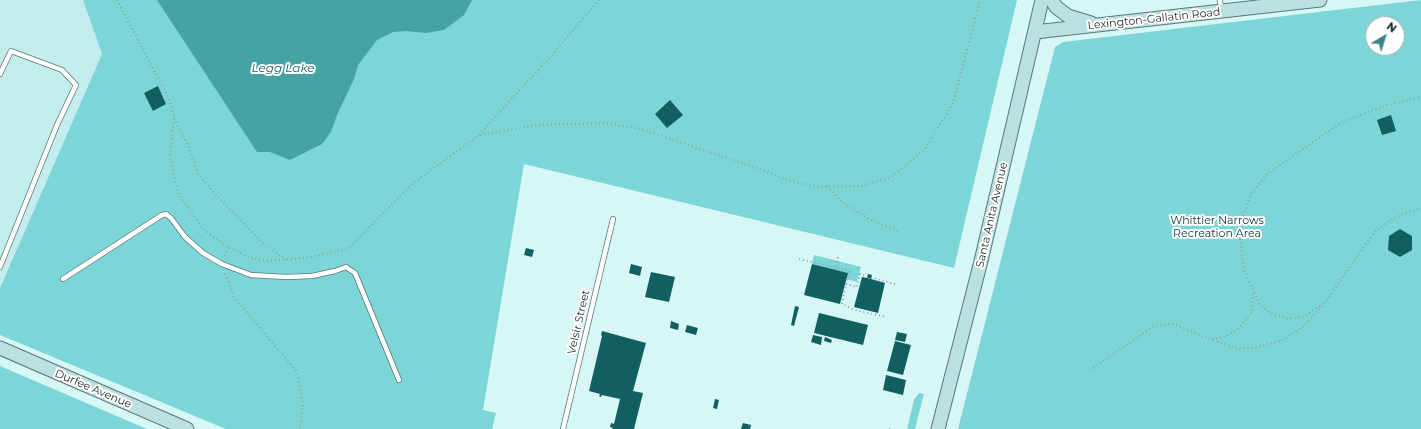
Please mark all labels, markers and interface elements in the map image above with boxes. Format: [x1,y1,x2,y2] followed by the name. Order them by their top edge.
[1087,5,1221,33] street label: Lexington-Gallatin Road
[1365,16,1405,56] north arrow
[1384,19,1400,36] text: N
[251,61,315,75] water label: Legg Lake
[973,161,1011,269] street label: Santa Anita Avenue
[1170,214,1264,240] park label: Whittier Narrows Recreation Area
[565,289,593,355] street label: Velsir Street
[53,367,133,411] street label: Durfee Avenue

